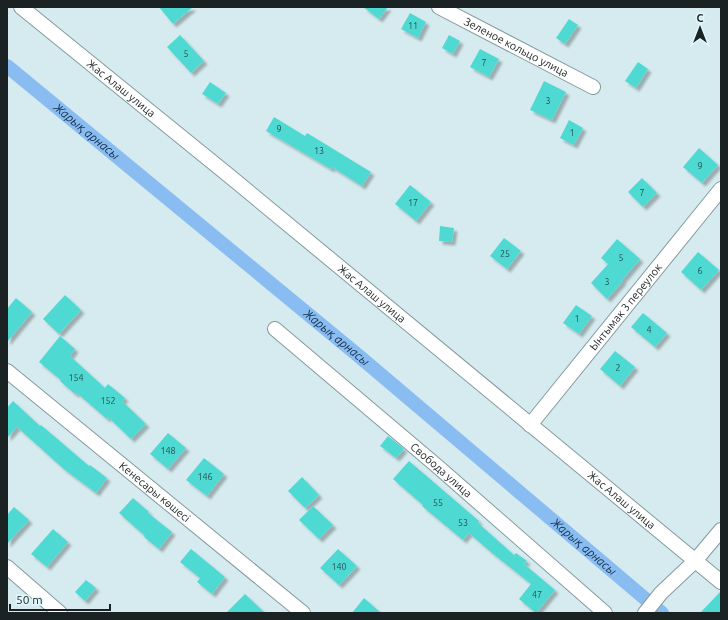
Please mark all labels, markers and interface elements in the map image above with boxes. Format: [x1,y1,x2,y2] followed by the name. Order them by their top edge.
[680,8,720,48] north arrow
[696,12,704,24] text: С
[462,15,570,79] street label: Зеленое кольцо улица
[408,21,418,31] house number: 11
[183,49,189,59] house number: 5
[85,57,158,119] street label: Жас Алаш улица
[481,58,487,68] house number: 7
[545,96,551,106] house number: 3
[51,100,122,162] water label: Жарық арнасы
[276,124,282,134] house number: 9
[569,128,575,138] house number: 1
[314,146,324,156] house number: 13
[697,161,703,171] house number: 9
[639,188,645,198] house number: 7
[408,198,418,208] house number: 17
[500,249,510,259] house number: 25
[618,253,624,263] house number: 5
[587,261,664,353] street label: Ынтымак 3 переулок
[336,262,408,325] street label: Жас Алаш улица
[697,266,703,276] house number: 6
[604,277,610,287] house number: 3
[301,306,372,368] water label: Жарық арнасы
[574,314,580,324] house number: 1
[646,325,652,335] house number: 4
[615,363,621,373] house number: 2
[68,373,84,383] house number: 154
[100,396,116,406] house number: 152
[408,440,474,500] street label: Свобода улица
[160,446,176,456] house number: 148
[117,459,193,524] street label: Кенесары көшесі
[585,469,658,531] street label: Жас Алаш улица
[197,472,213,482] house number: 146
[433,498,443,508] house number: 55
[548,515,619,578] water label: Жарық арнасы
[458,518,468,528] house number: 53
[331,562,347,572] house number: 140
[10,586,110,612] scale bar
[532,590,542,600] house number: 47
[16,593,43,606] text: 50 m

